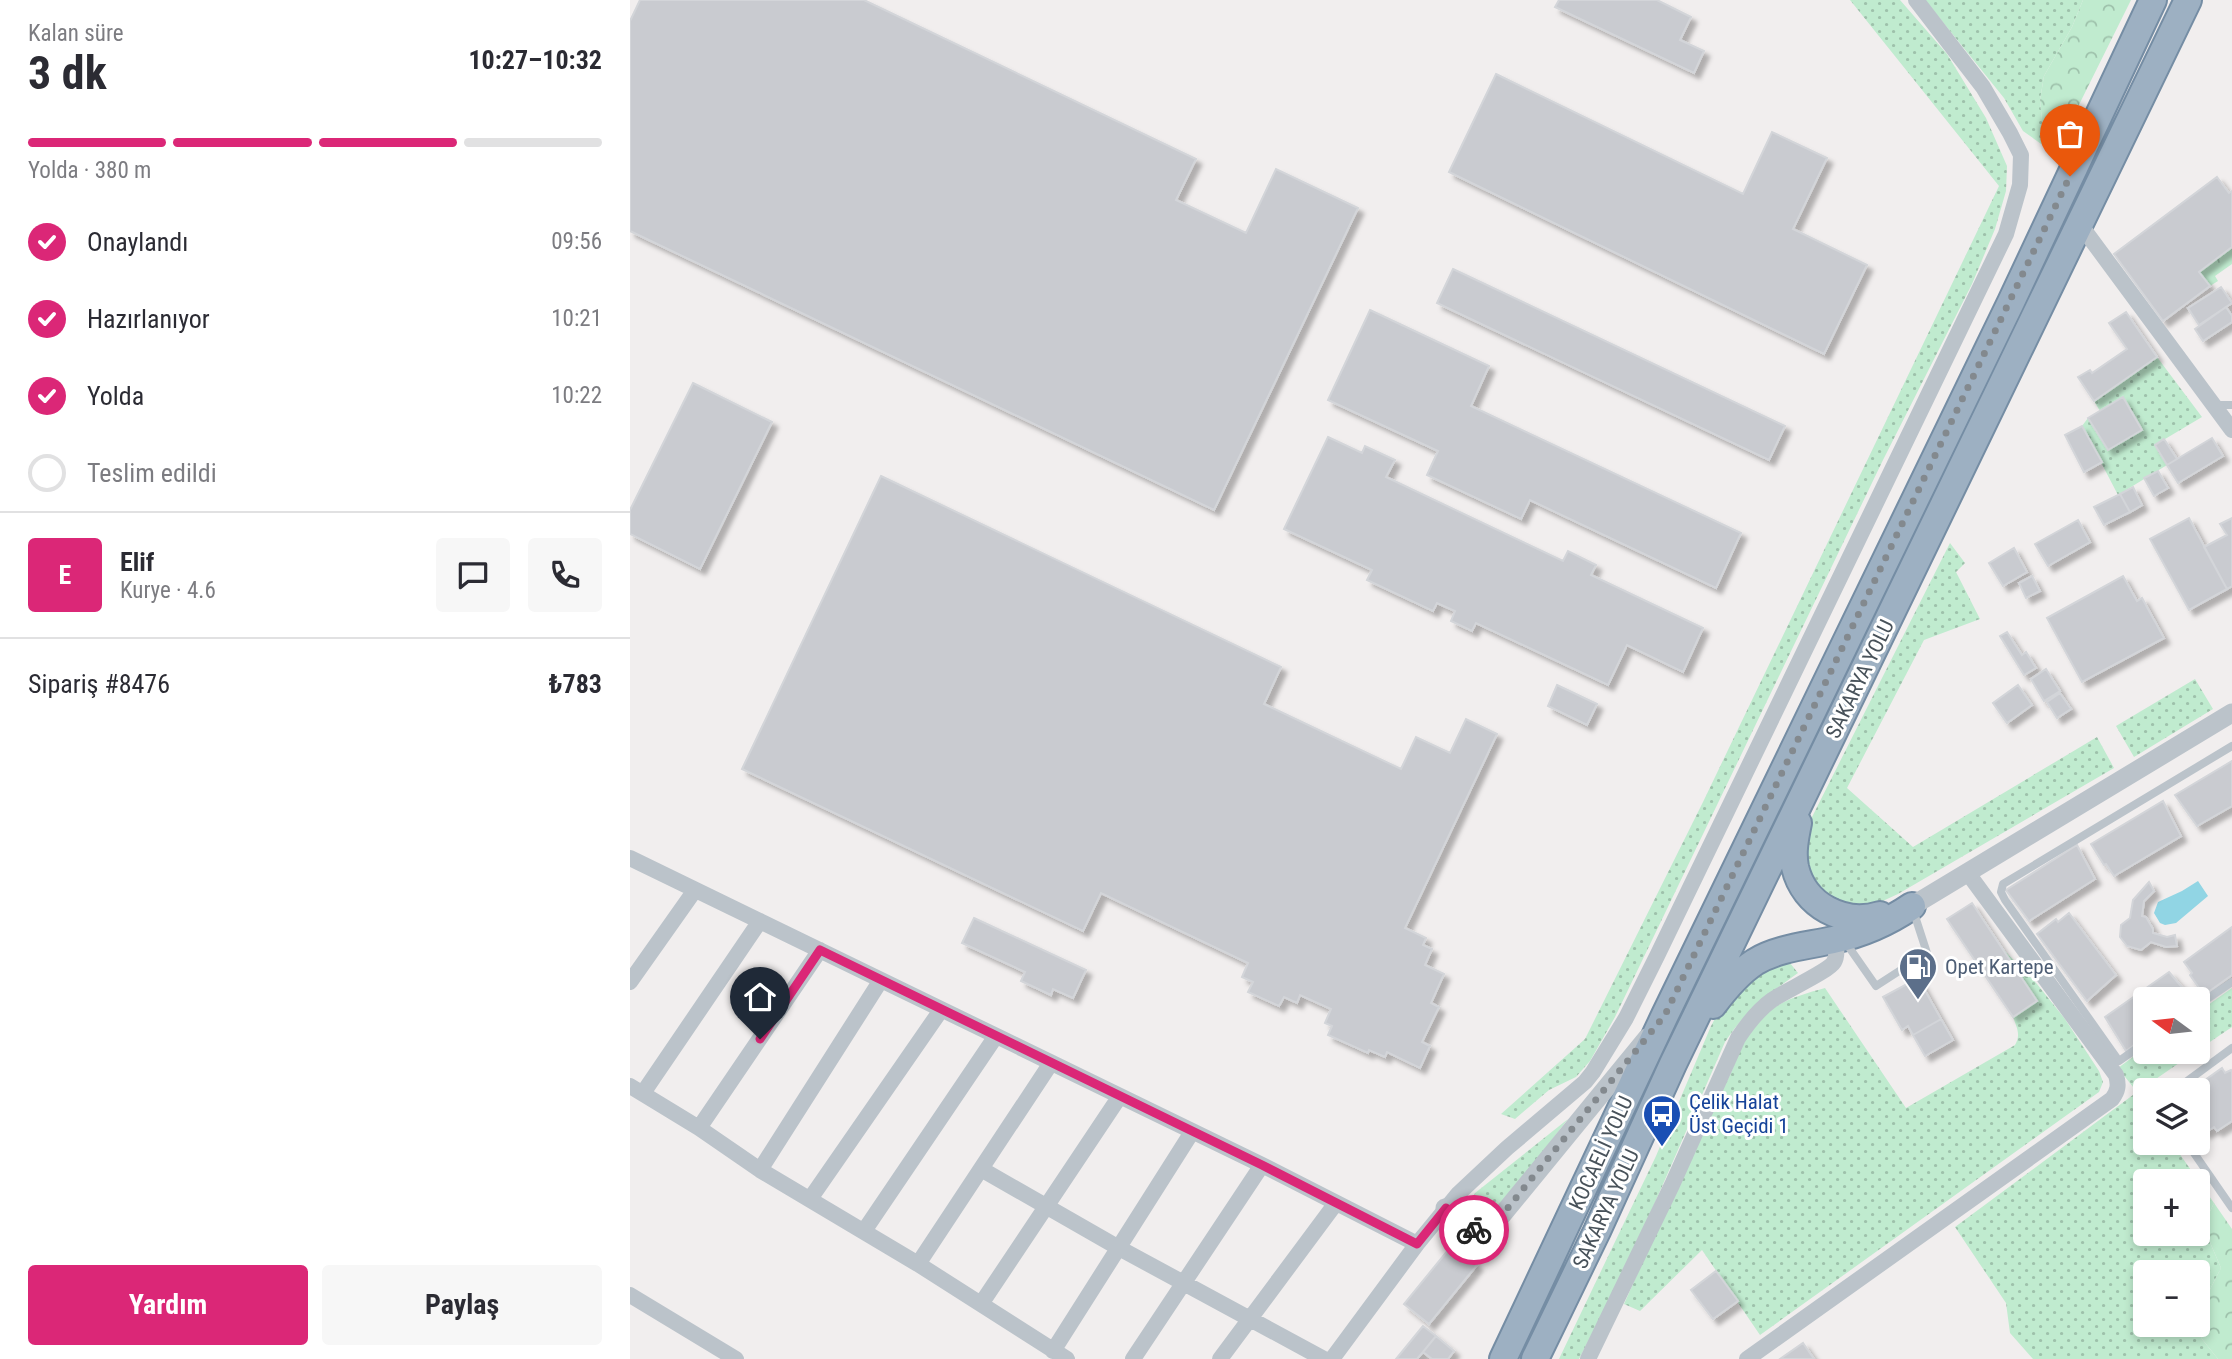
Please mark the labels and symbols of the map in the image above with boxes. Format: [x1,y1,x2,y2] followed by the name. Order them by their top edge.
[2040,104,2100,176] pin
[1821,616,1899,742] street label: SAKARYA YOLU
[1897,946,1939,1001] fuel station icon: Opet Kartepe
[1945,955,2054,979] place label: Opet Kartepe
[730,967,790,1039] pin
[2133,987,2210,1064] north arrow
[1689,1090,1789,1138] place label: Çelik Halat Üst Geçidi 1
[1564,1092,1638,1214] street label: KOCAELİ YOLU
[1641,1093,1683,1148] bus stop icon: Çelik Halat Üst Geçidi 1
[1568,1146,1644,1272] street label: SAKARYA YOLU
[1439,1195,1509,1265] courier

